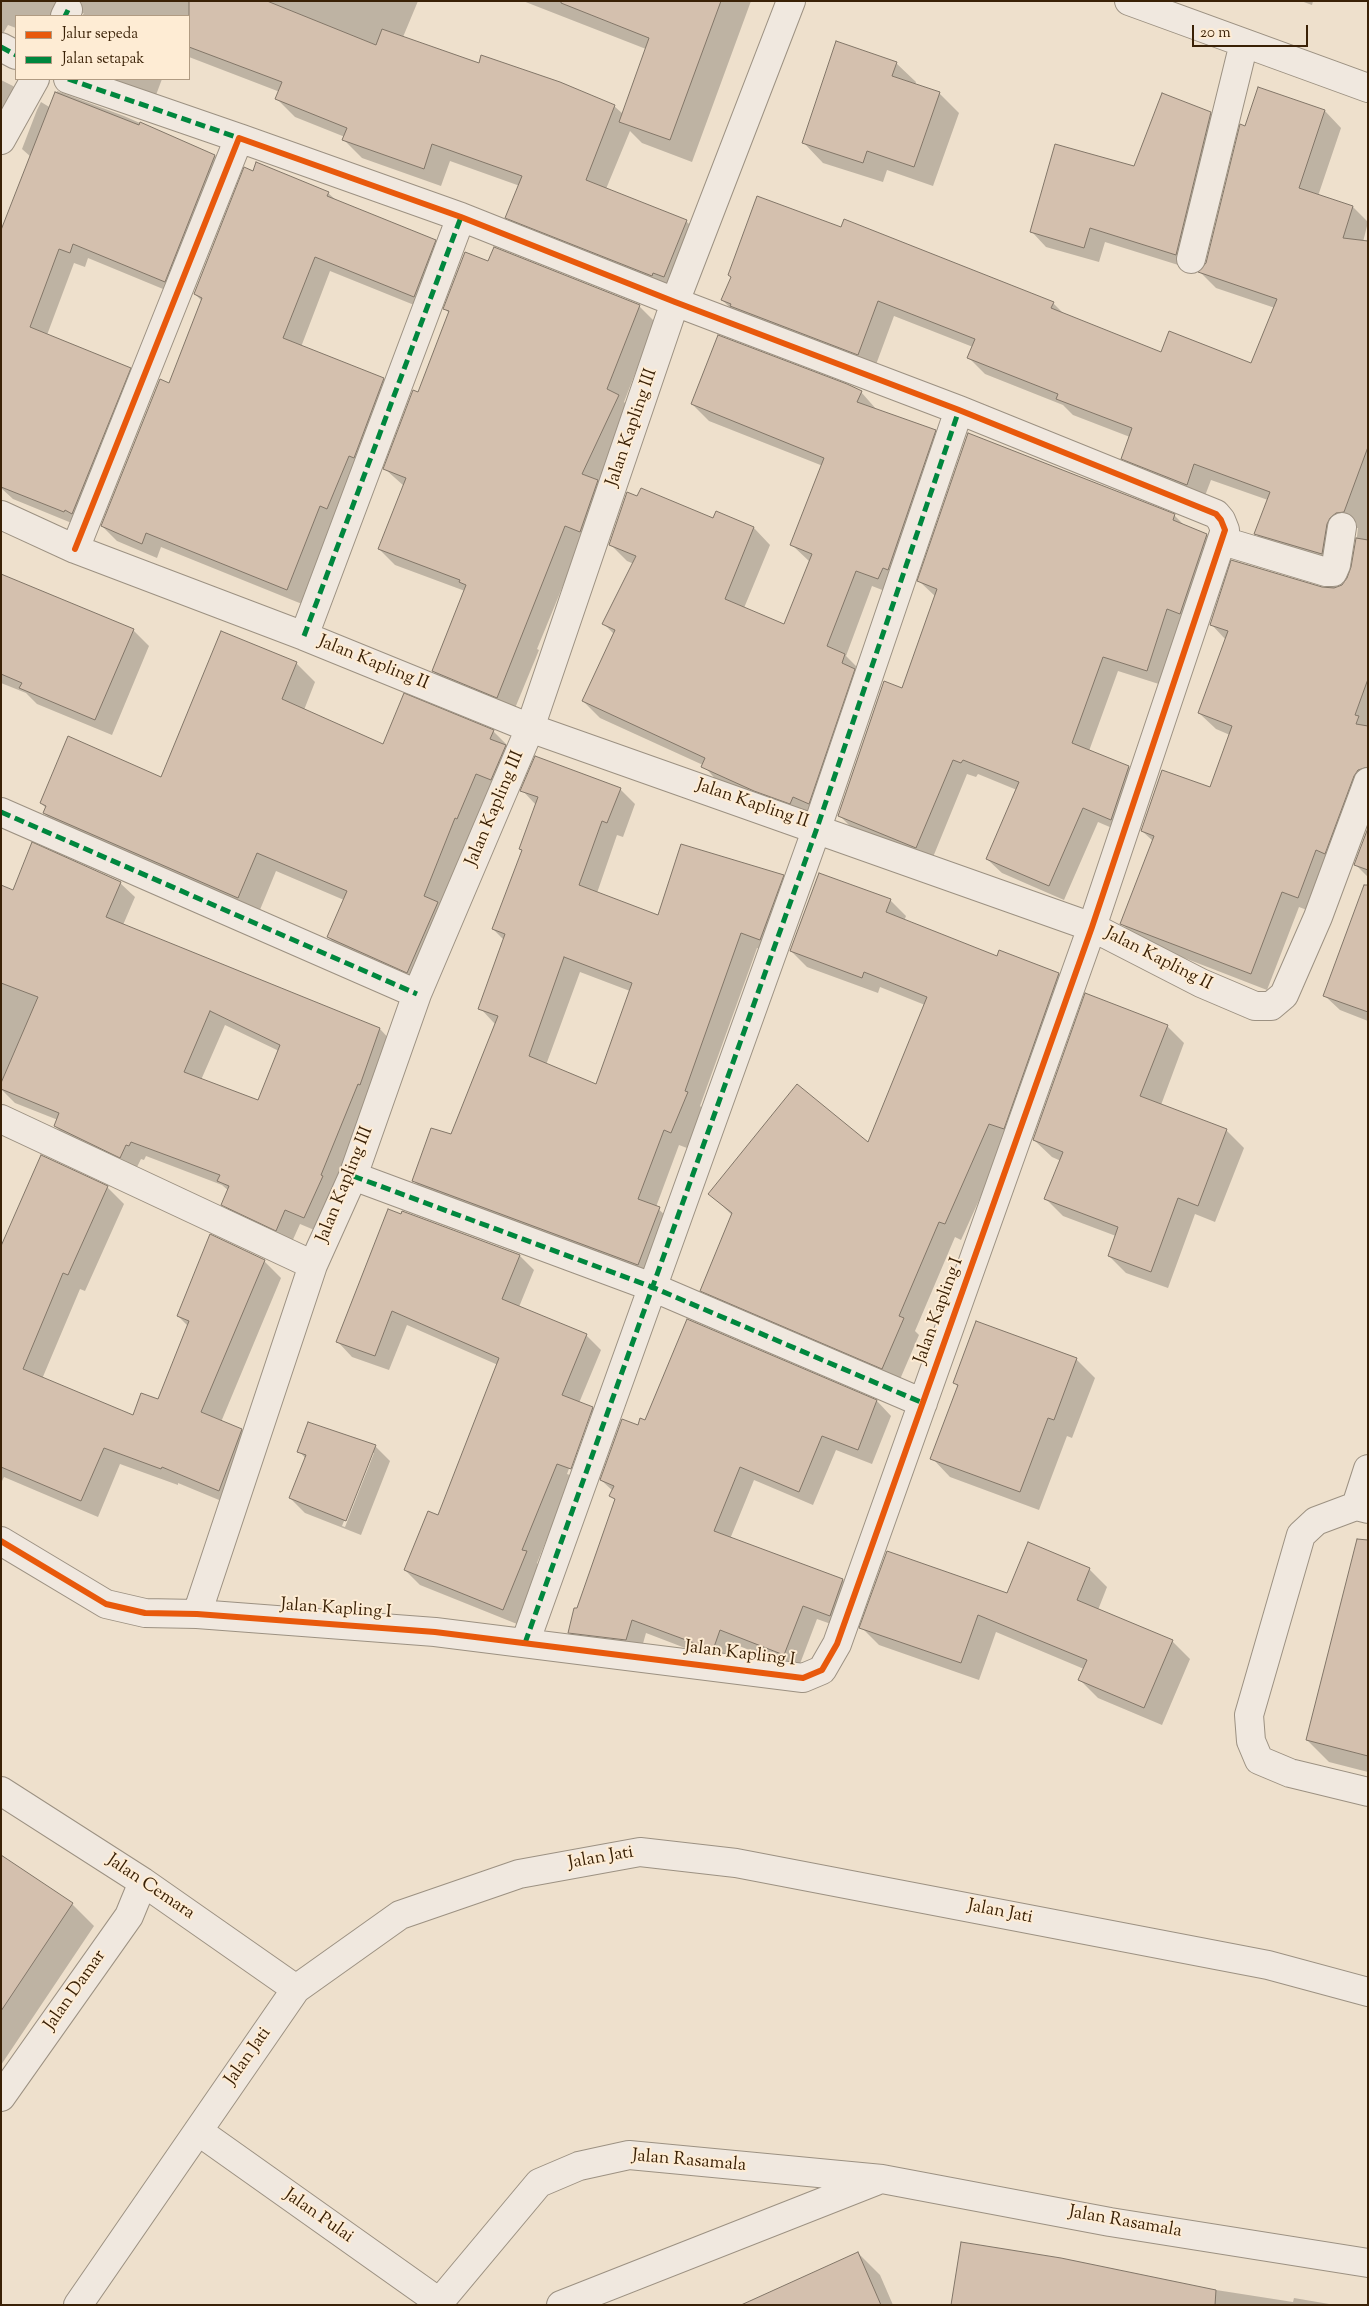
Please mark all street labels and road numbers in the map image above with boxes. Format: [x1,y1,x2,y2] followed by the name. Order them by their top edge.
[603,366,663,490] street label: Jalan Kapling III
[315,632,431,696] street label: Jalan Kapling II
[462,748,530,870] street label: Jalan Kapling III
[693,776,811,834] street label: Jalan Kapling II
[1101,924,1215,996] street label: Jalan Kapling II
[313,1124,379,1246] street label: Jalan Kapling III
[911,1255,969,1367] street label: Jalan Kapling I
[280,1595,392,1625] street label: Jalan Kapling I
[683,1637,797,1673] street label: Jalan Kapling I
[567,1843,635,1875] street label: Jalan Jati
[102,1851,198,1925] street label: Jalan Cemara
[966,1896,1034,1930] street label: Jalan Jati
[40,1946,112,2036] street label: Jalan Damar
[221,2024,277,2090] street label: Jalan Jati
[631,2146,747,2178] street label: Jalan Rasamala
[279,2185,357,2249] street label: Jalan Pulai
[1067,2202,1183,2244] street label: Jalan Rasamala

